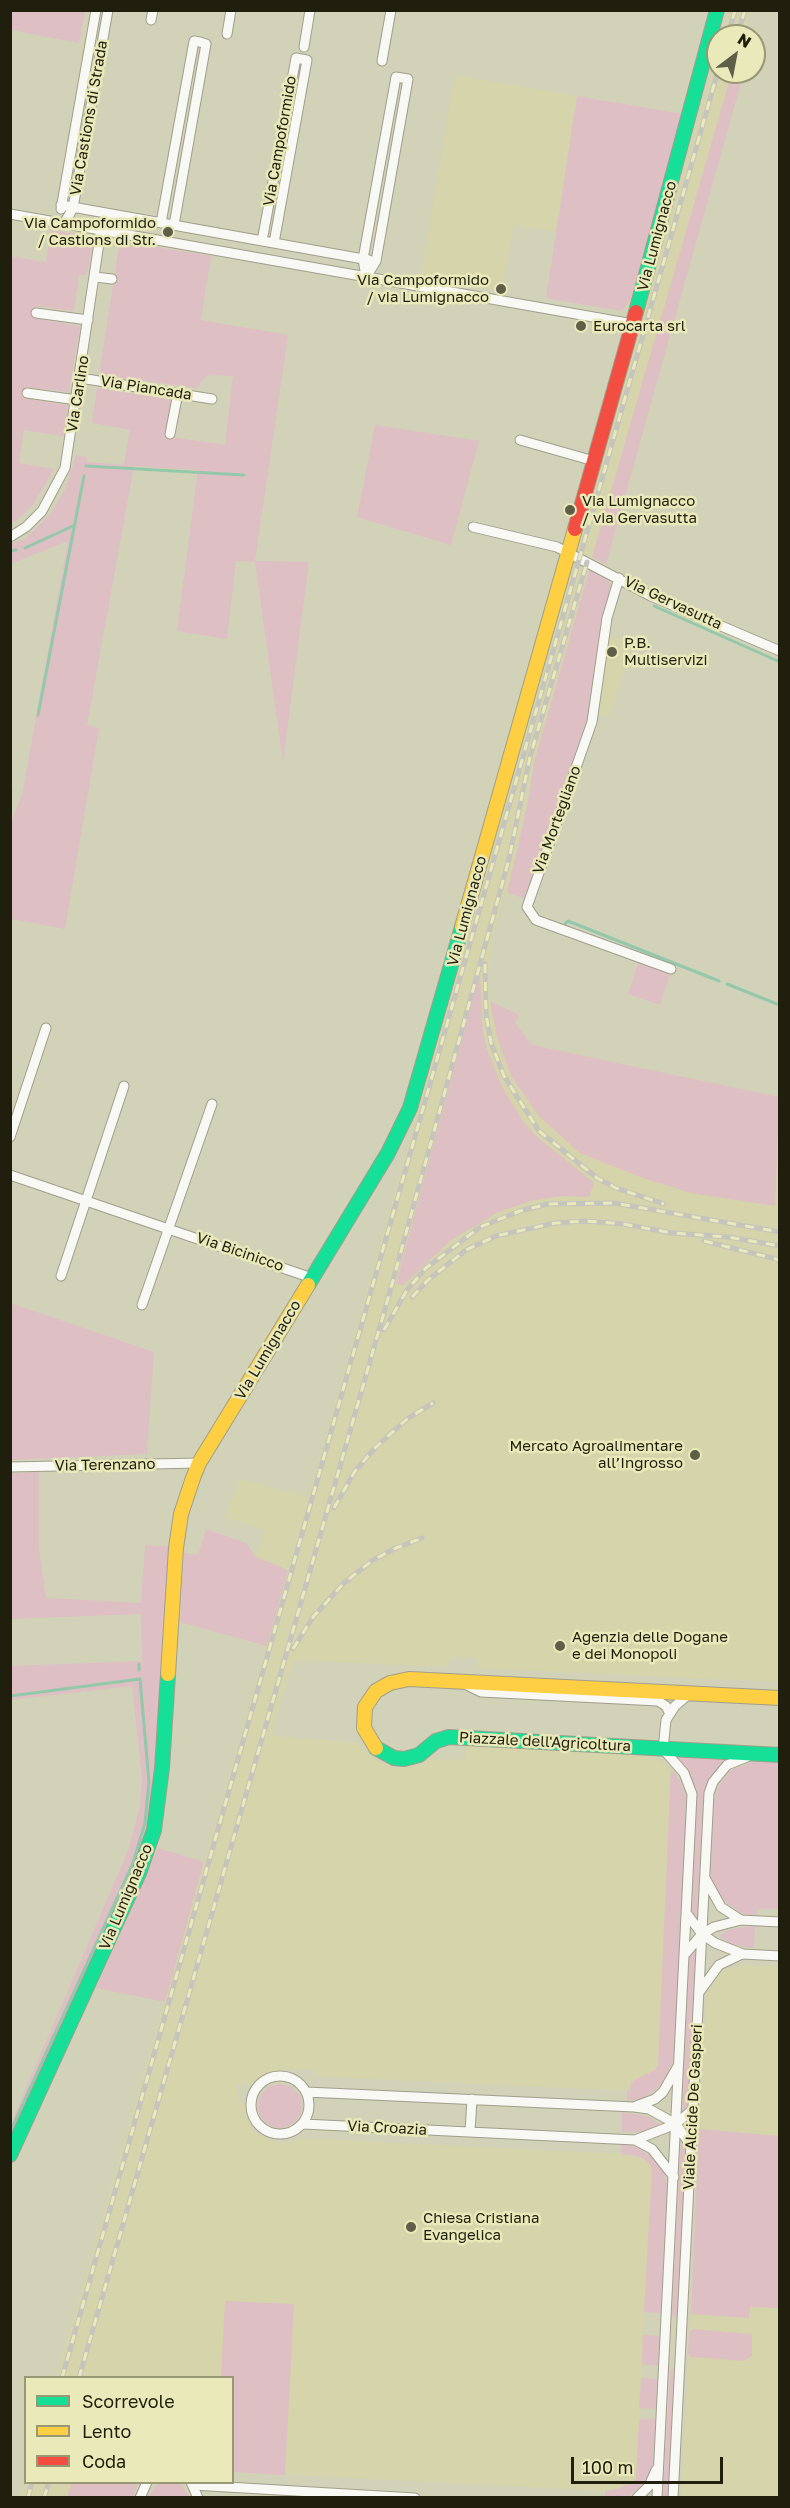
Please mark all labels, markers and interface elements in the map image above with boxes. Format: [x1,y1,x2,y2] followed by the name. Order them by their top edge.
[706,24,766,84] north arrow
[734,29,755,52] text: N
[67,39,111,197] street label: Via Castions di Strada
[260,74,300,208] street label: Via Campoformido
[634,179,680,293] street label: Via Lumignacco
[24,214,156,249] place label: Via Campoformido / Castions di Str.
[161,225,175,239] marker: Via Campoformido / Castions di Str.
[357,271,489,306] place label: Via Campoformido / via Lumignacco
[494,282,508,296] marker: Via Campoformido / via Lumignacco
[593,317,686,335] place label: Eurocarta srl
[574,319,588,333] marker: Eurocarta srl
[63,354,93,434] street label: Via Carlino
[99,372,193,404] street label: Via Piancada
[582,492,697,527] place label: Via Lumignacco / via Gervasutta
[563,503,577,517] marker: Via Lumignacco / via Gervasutta
[621,573,725,633] street label: Via Gervasutta
[624,634,708,669] place label: P.B. Multiservizi
[605,645,619,659] marker: P.B. Multiservizi
[529,763,585,877] street label: Via Mortegliano
[444,854,490,968] street label: Via Lumignacco
[194,1229,286,1275] street label: Via Bicinicco
[231,1297,305,1403] street label: Via Lumignacco
[509,1437,683,1472] place label: Mercato Agroalimentare all’Ingrosso
[688,1448,702,1462] marker: Mercato Agroalimentare all’Ingrosso
[54,1455,156,1475] street label: Via Terenzano
[572,1628,728,1663] place label: Agenzia delle Dogane e dei Monopoli
[553,1639,567,1653] marker: Agenzia delle Dogane e dei Monopoli
[459,1729,631,1755] street label: Piazzale dell'Agricoltura
[96,1841,156,1953] street label: Via Lumignacco
[680,2024,706,2190] street label: Viale Alcide De Gasperi
[347,2117,427,2139] street label: Via Croazia
[423,2209,540,2244] place label: Chiesa Cristiana Evangelica
[404,2220,418,2234] marker: Chiesa Cristiana Evangelica
[24,2376,234,2484] legend
[82,2390,175,2412] text: Scorrevole
[82,2420,131,2442] text: Lento
[574,2445,726,2483] scale bar
[82,2450,126,2472] text: Coda
[582,2456,633,2478] text: 100 m

